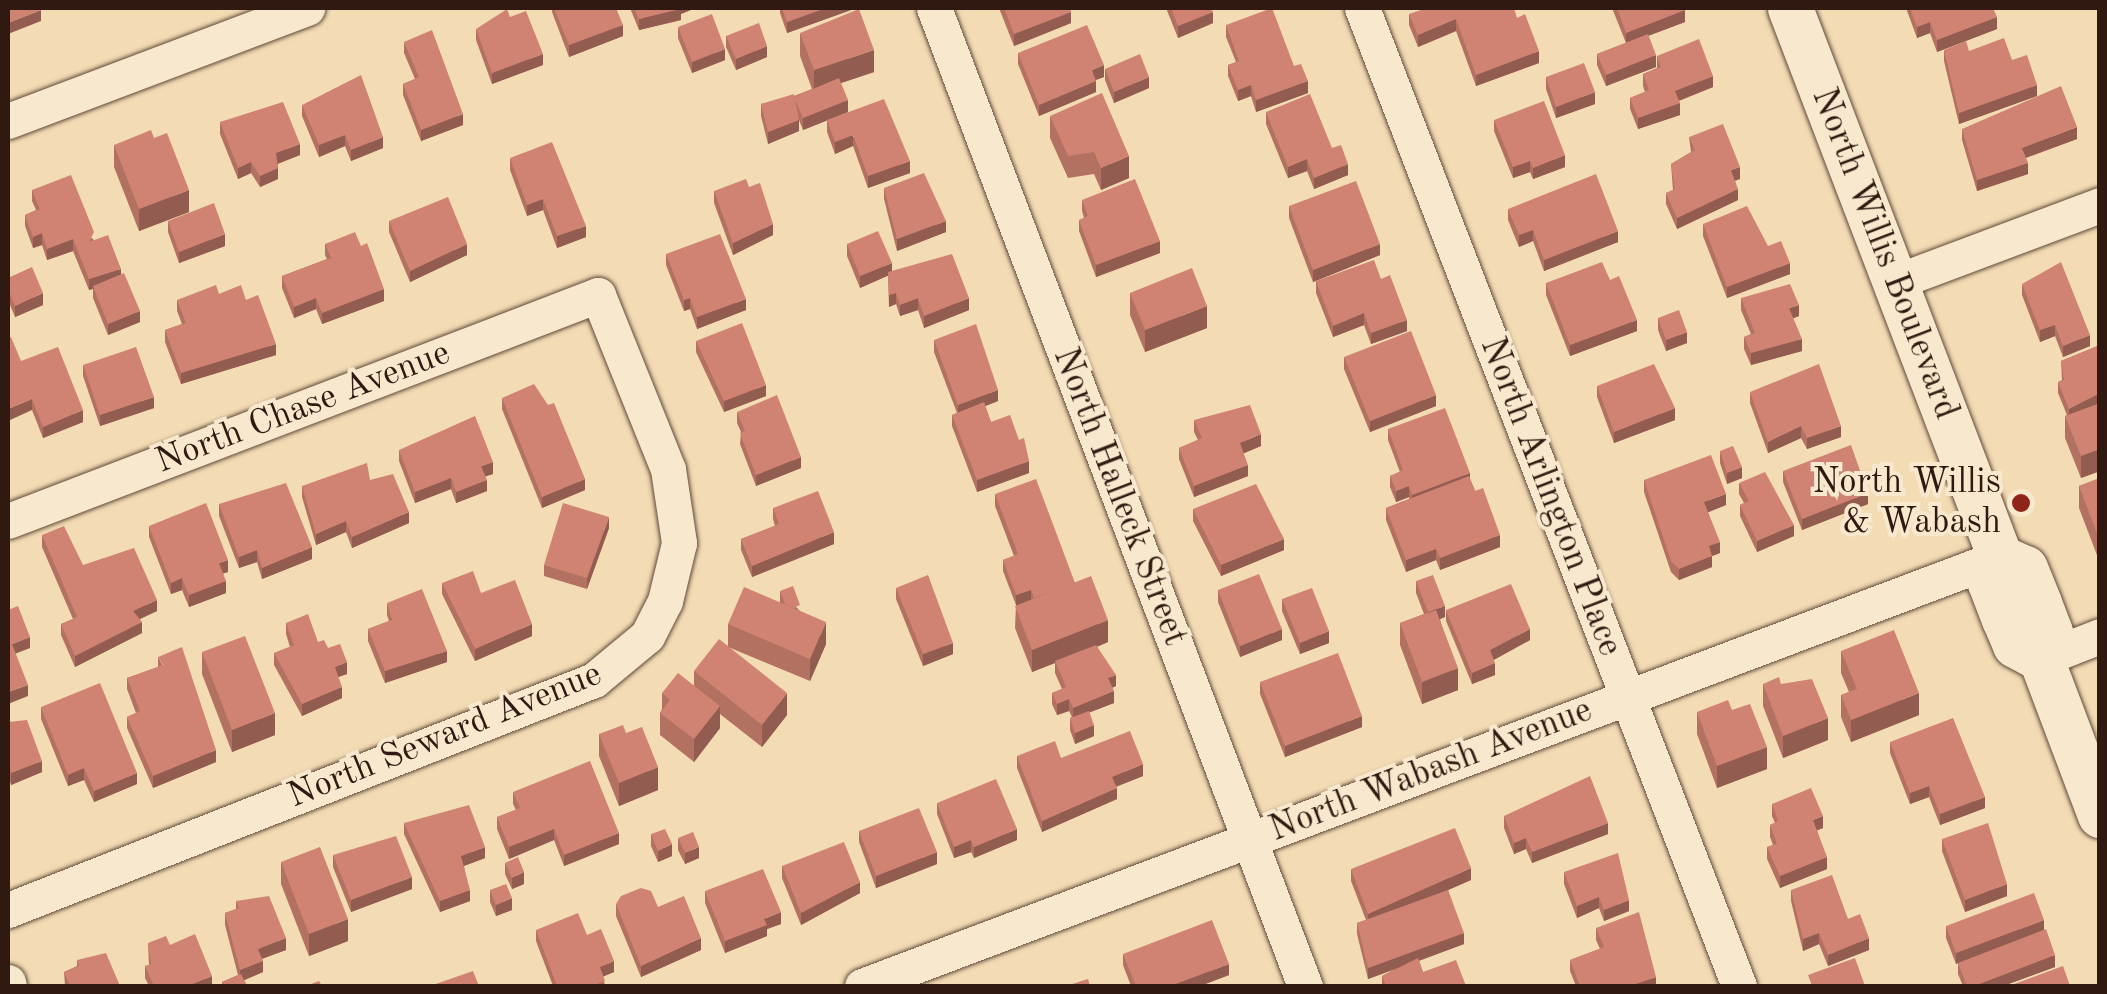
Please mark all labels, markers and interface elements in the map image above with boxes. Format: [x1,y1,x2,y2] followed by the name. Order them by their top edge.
[1801,82,1967,426] street label: North Willis Boulevard
[1470,332,1630,662] street label: North Arlington Place
[150,333,456,483] street label: North Chase Avenue
[1043,342,1195,652] street label: North Halleck Street
[1812,462,2001,544] place label: North Willis & Wabash
[2010,492,2032,514] marker: North Willis & Wabash
[282,654,608,818] street label: North Seward Avenue
[1264,690,1598,852] street label: North Wabash Avenue

